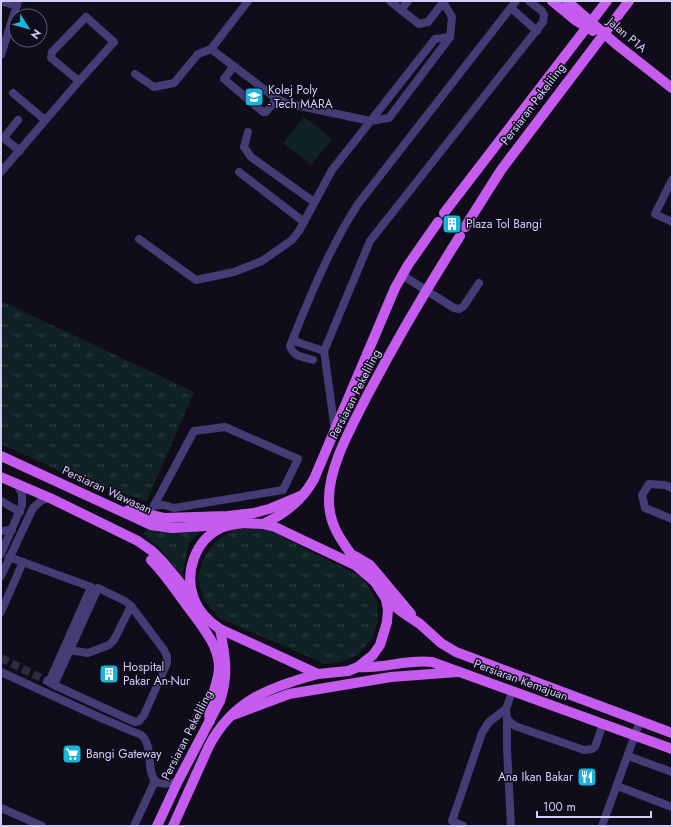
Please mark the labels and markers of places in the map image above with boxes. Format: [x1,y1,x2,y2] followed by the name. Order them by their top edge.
[268,81,333,113] place label: Kolej Poly - Tech MARA
[243,86,265,108] school or university icon: Kolej Poly - Tech MARA
[441,213,463,235] building icon: Plaza Tol Bangi
[466,215,542,233] place label: Plaza Tol Bangi
[123,658,191,690] place label: Hospital Pakar An-Nur
[98,663,120,685] building icon: Hospital Pakar An-Nur
[61,743,83,765] supermarket icon: Bangi Gateway
[86,745,162,763] place label: Bangi Gateway
[576,766,598,788] restaurant icon: Ana Ikan Bakar
[498,768,574,786] place label: Ana Ikan Bakar

